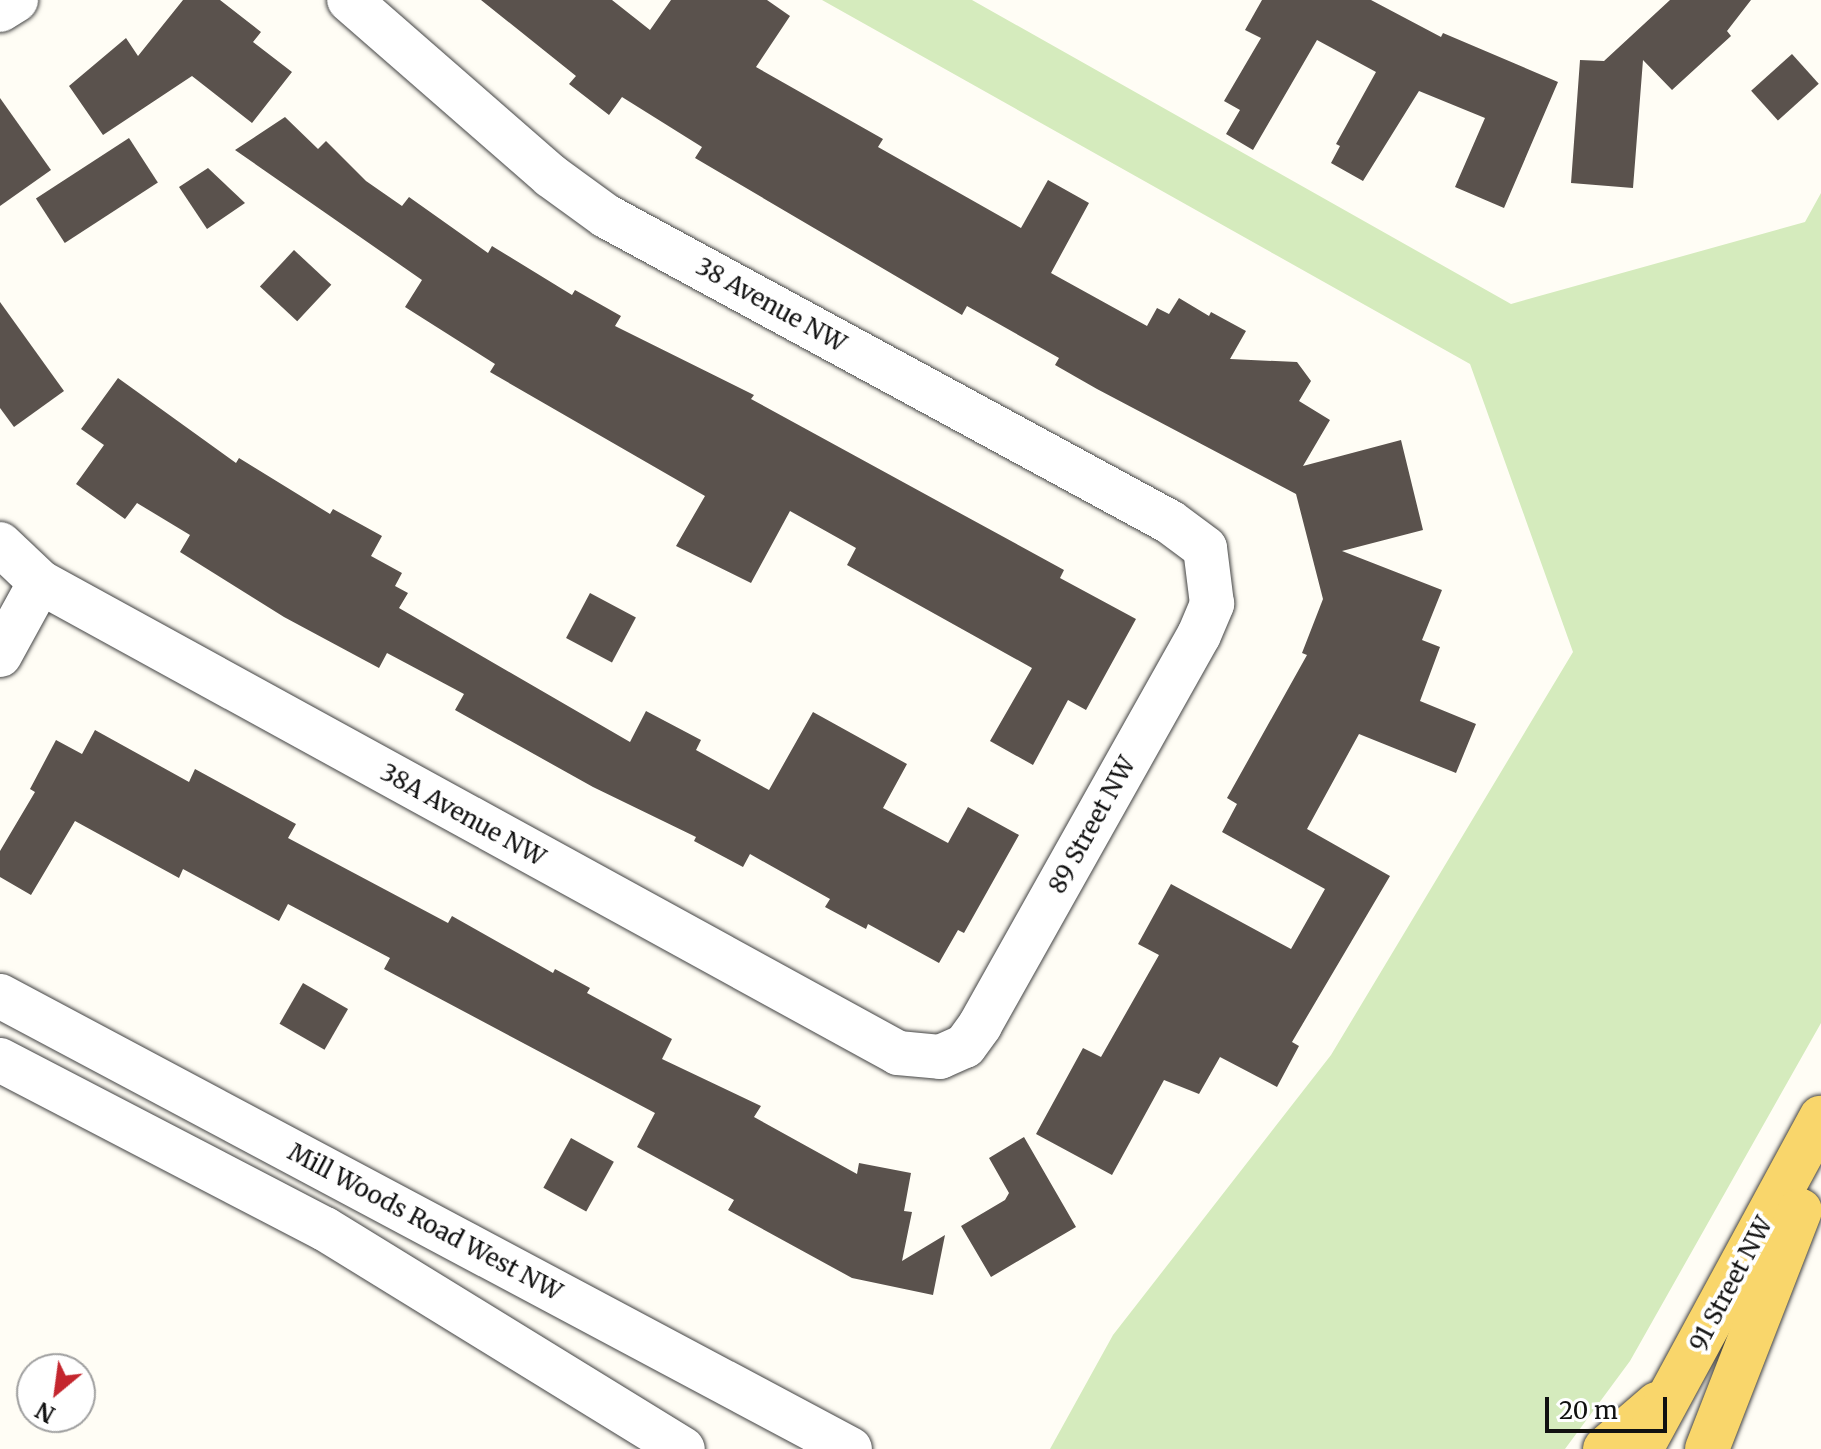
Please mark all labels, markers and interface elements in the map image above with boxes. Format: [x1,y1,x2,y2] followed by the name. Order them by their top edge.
[691,252,851,358] street label: 38 Avenue NW
[1043,752,1141,898] street label: 89 Street NW
[376,758,550,872] street label: 38A Avenue NW
[283,1137,567,1307] street label: Mill Woods Road West NW
[1684,1212,1778,1356] street label: 91 Street NW
[16,1353,96,1433] north arrow
[1549,1381,1671,1431] scale bar
[1559,1395,1618,1426] text: 20 m
[31,1396,60,1429] text: N

